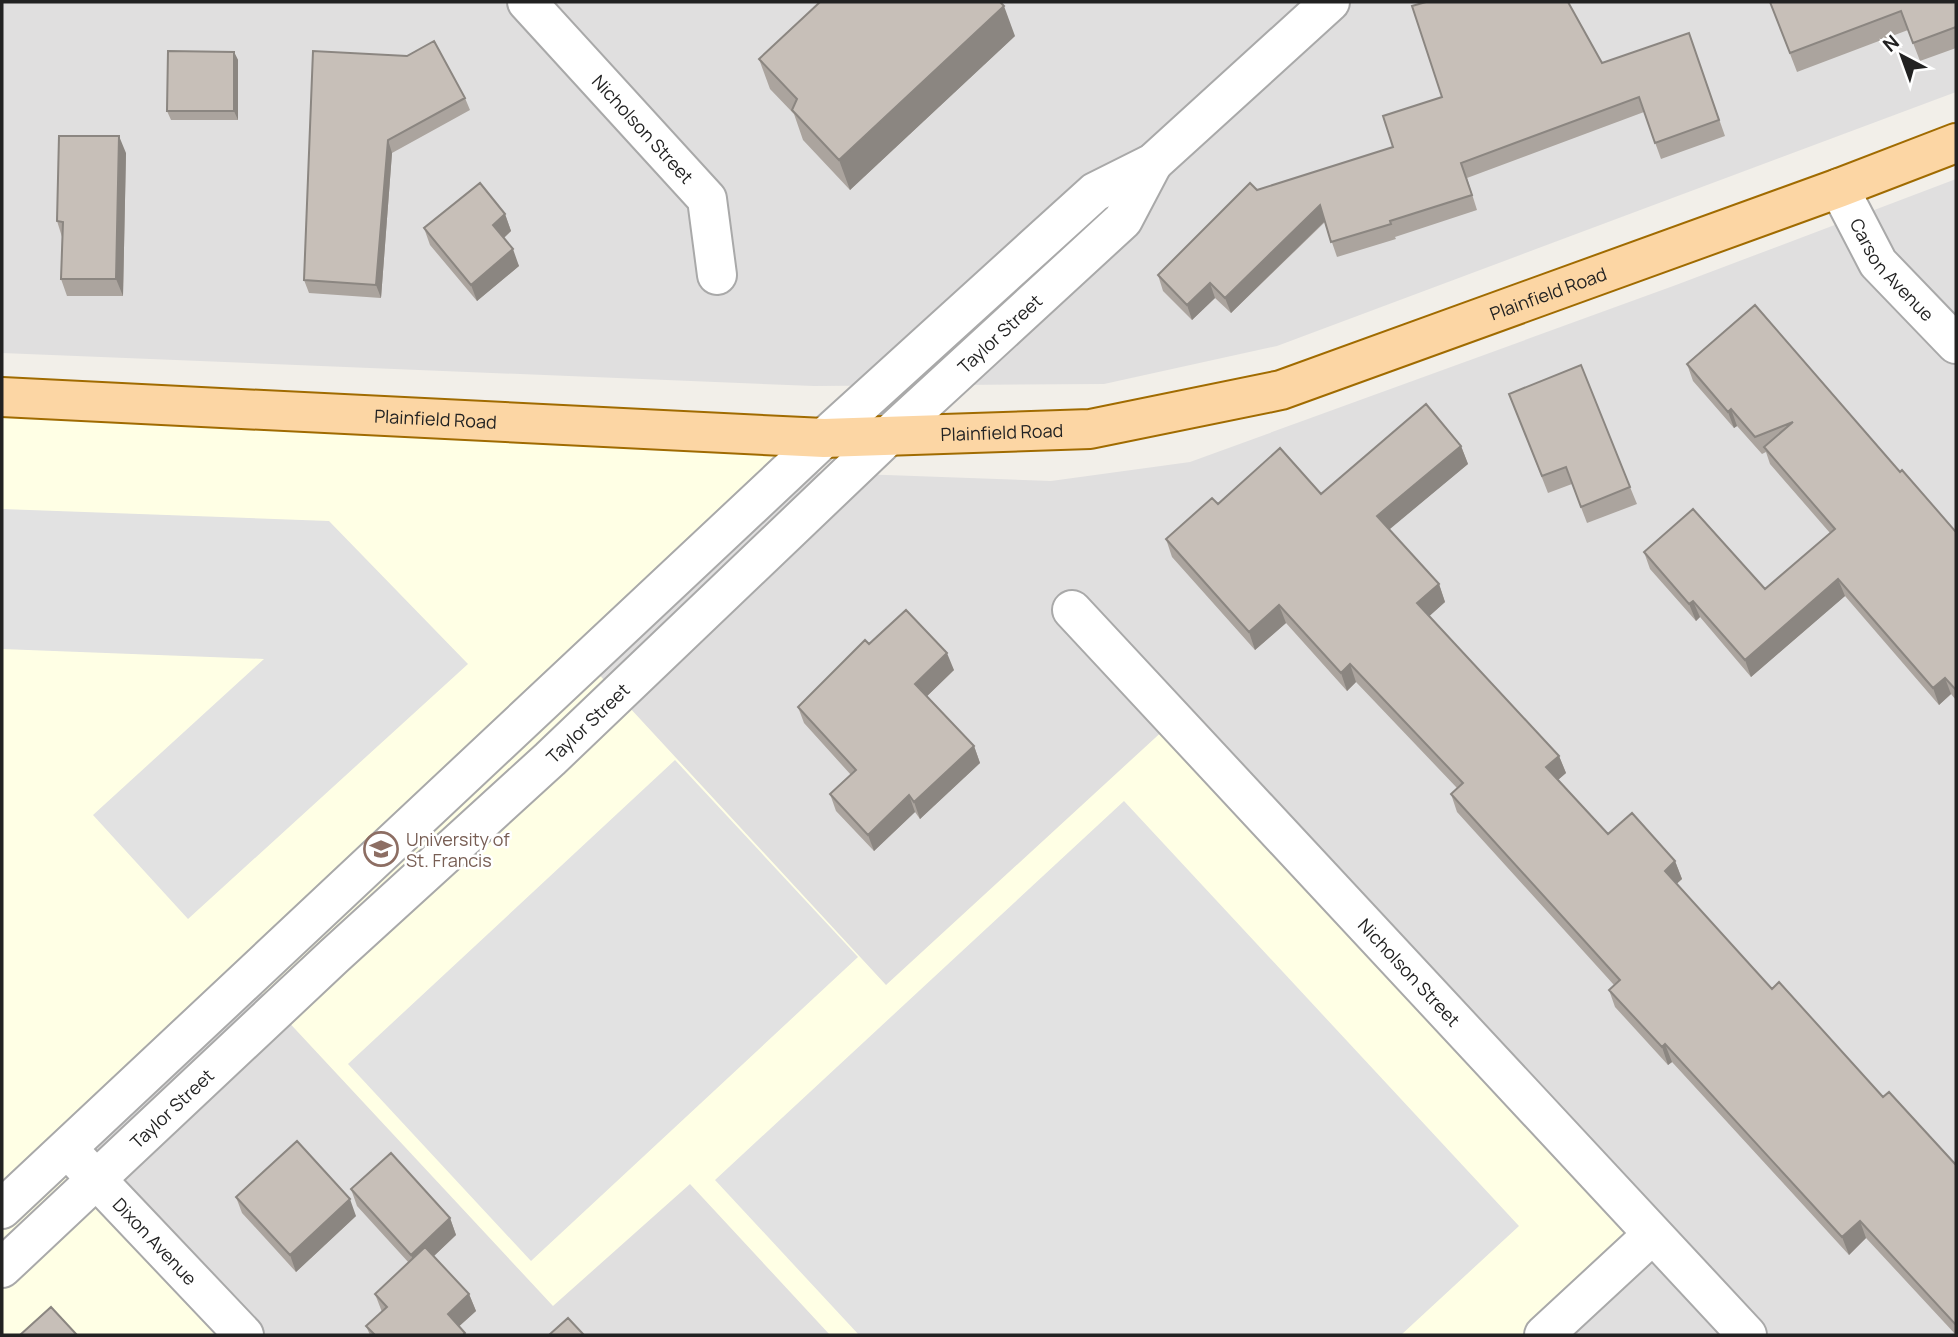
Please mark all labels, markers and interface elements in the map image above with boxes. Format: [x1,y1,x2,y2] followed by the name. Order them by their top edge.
[1867,21,1937,91] north arrow
[1877,29,1905,57] text: N
[587,69,699,189] street label: Nicholson Street
[1845,214,1939,326] street label: Carson Avenue
[1486,261,1610,326] street label: Plainfield Road
[952,289,1047,378] street label: Taylor Street
[374,404,497,434] street label: Plainfield Road
[940,418,1064,446] street label: Plainfield Road
[541,678,634,768] street label: Taylor Street
[406,827,510,872] place label: University of St. Francis
[362,830,400,868] school or university icon: University of St. Francis
[1353,913,1466,1031] street label: Nicholson Street
[125,1063,219,1154] street label: Taylor Street
[108,1192,202,1290] street label: Dixon Avenue

